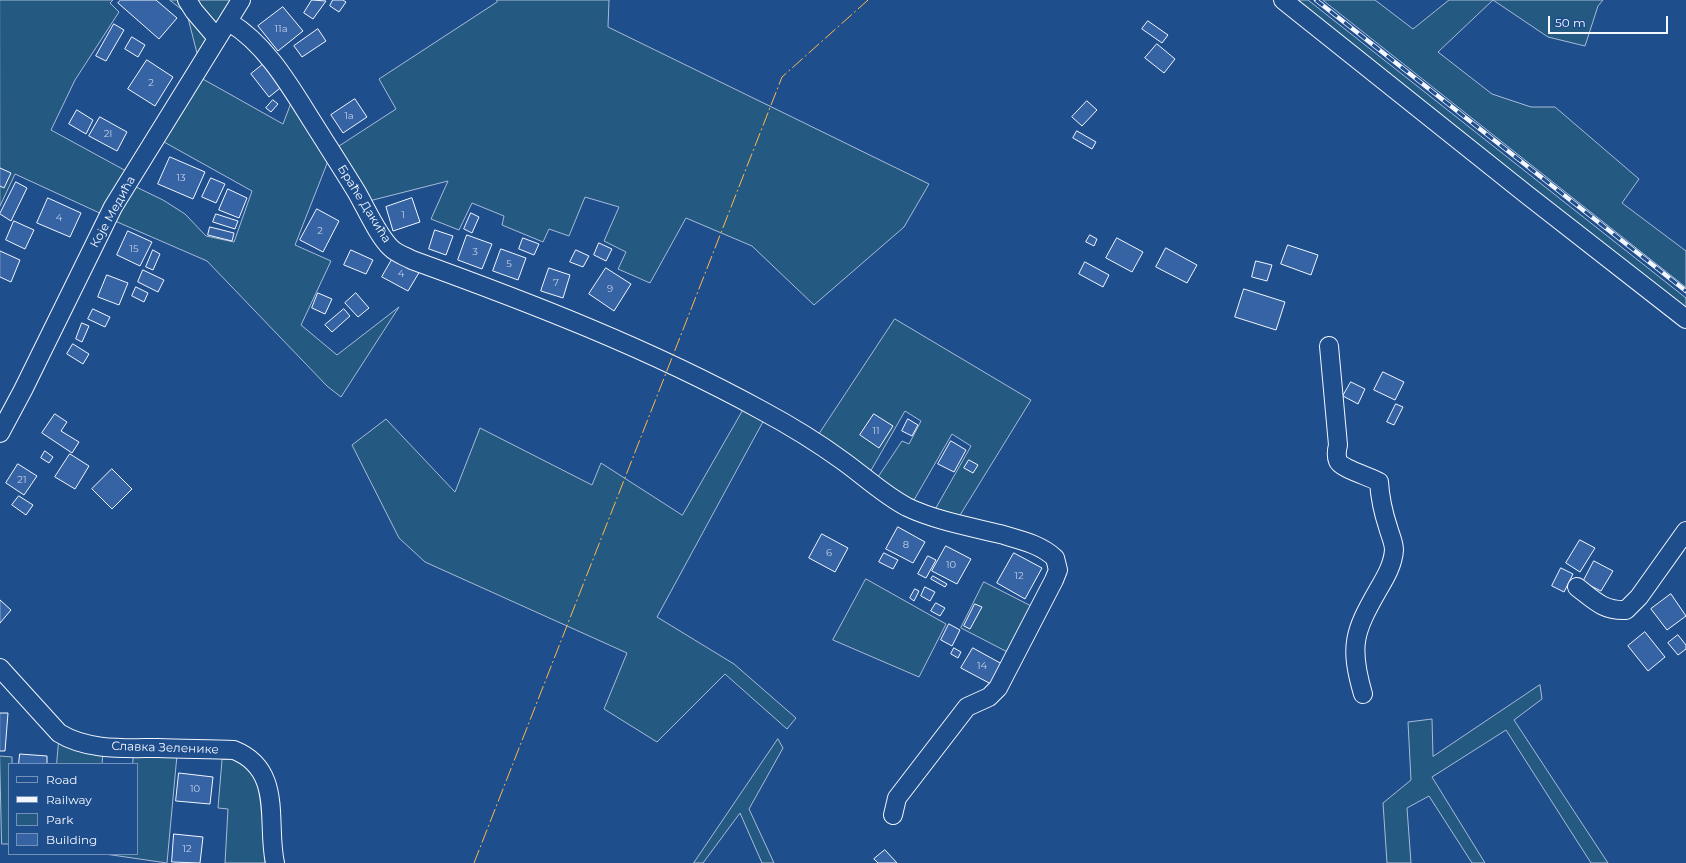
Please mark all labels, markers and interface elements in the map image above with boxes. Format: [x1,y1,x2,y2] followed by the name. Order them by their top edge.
[1550,8,1670,34] scale bar
[1555,15,1586,30] text: 50 m
[274,23,288,35] house number: 11a
[148,77,154,89] house number: 2
[344,110,354,122] house number: 1a
[104,128,112,140] house number: 2l
[334,162,394,246] street label: Браће Дакића
[176,172,186,184] house number: 13
[87,174,139,250] street label: Које Медића
[401,209,405,221] house number: 1
[56,212,62,224] house number: 4
[317,225,323,237] house number: 2
[129,243,139,255] house number: 15
[472,246,478,258] house number: 3
[506,258,512,270] house number: 5
[398,268,404,280] house number: 4
[553,277,559,289] house number: 7
[607,283,613,295] house number: 9
[872,425,880,437] house number: 11
[17,474,27,486] house number: 21
[903,539,909,551] house number: 8
[826,547,832,559] house number: 6
[946,559,956,571] house number: 10
[1014,570,1024,582] house number: 12
[977,660,987,672] house number: 14
[111,739,219,757] street label: Славка Зеленике
[8,763,138,855] legend
[46,772,77,787] text: Road
[190,783,200,795] house number: 10
[46,792,92,807] text: Railway
[46,812,73,827] text: Park
[46,832,97,847] text: Building
[182,843,192,855] house number: 12

